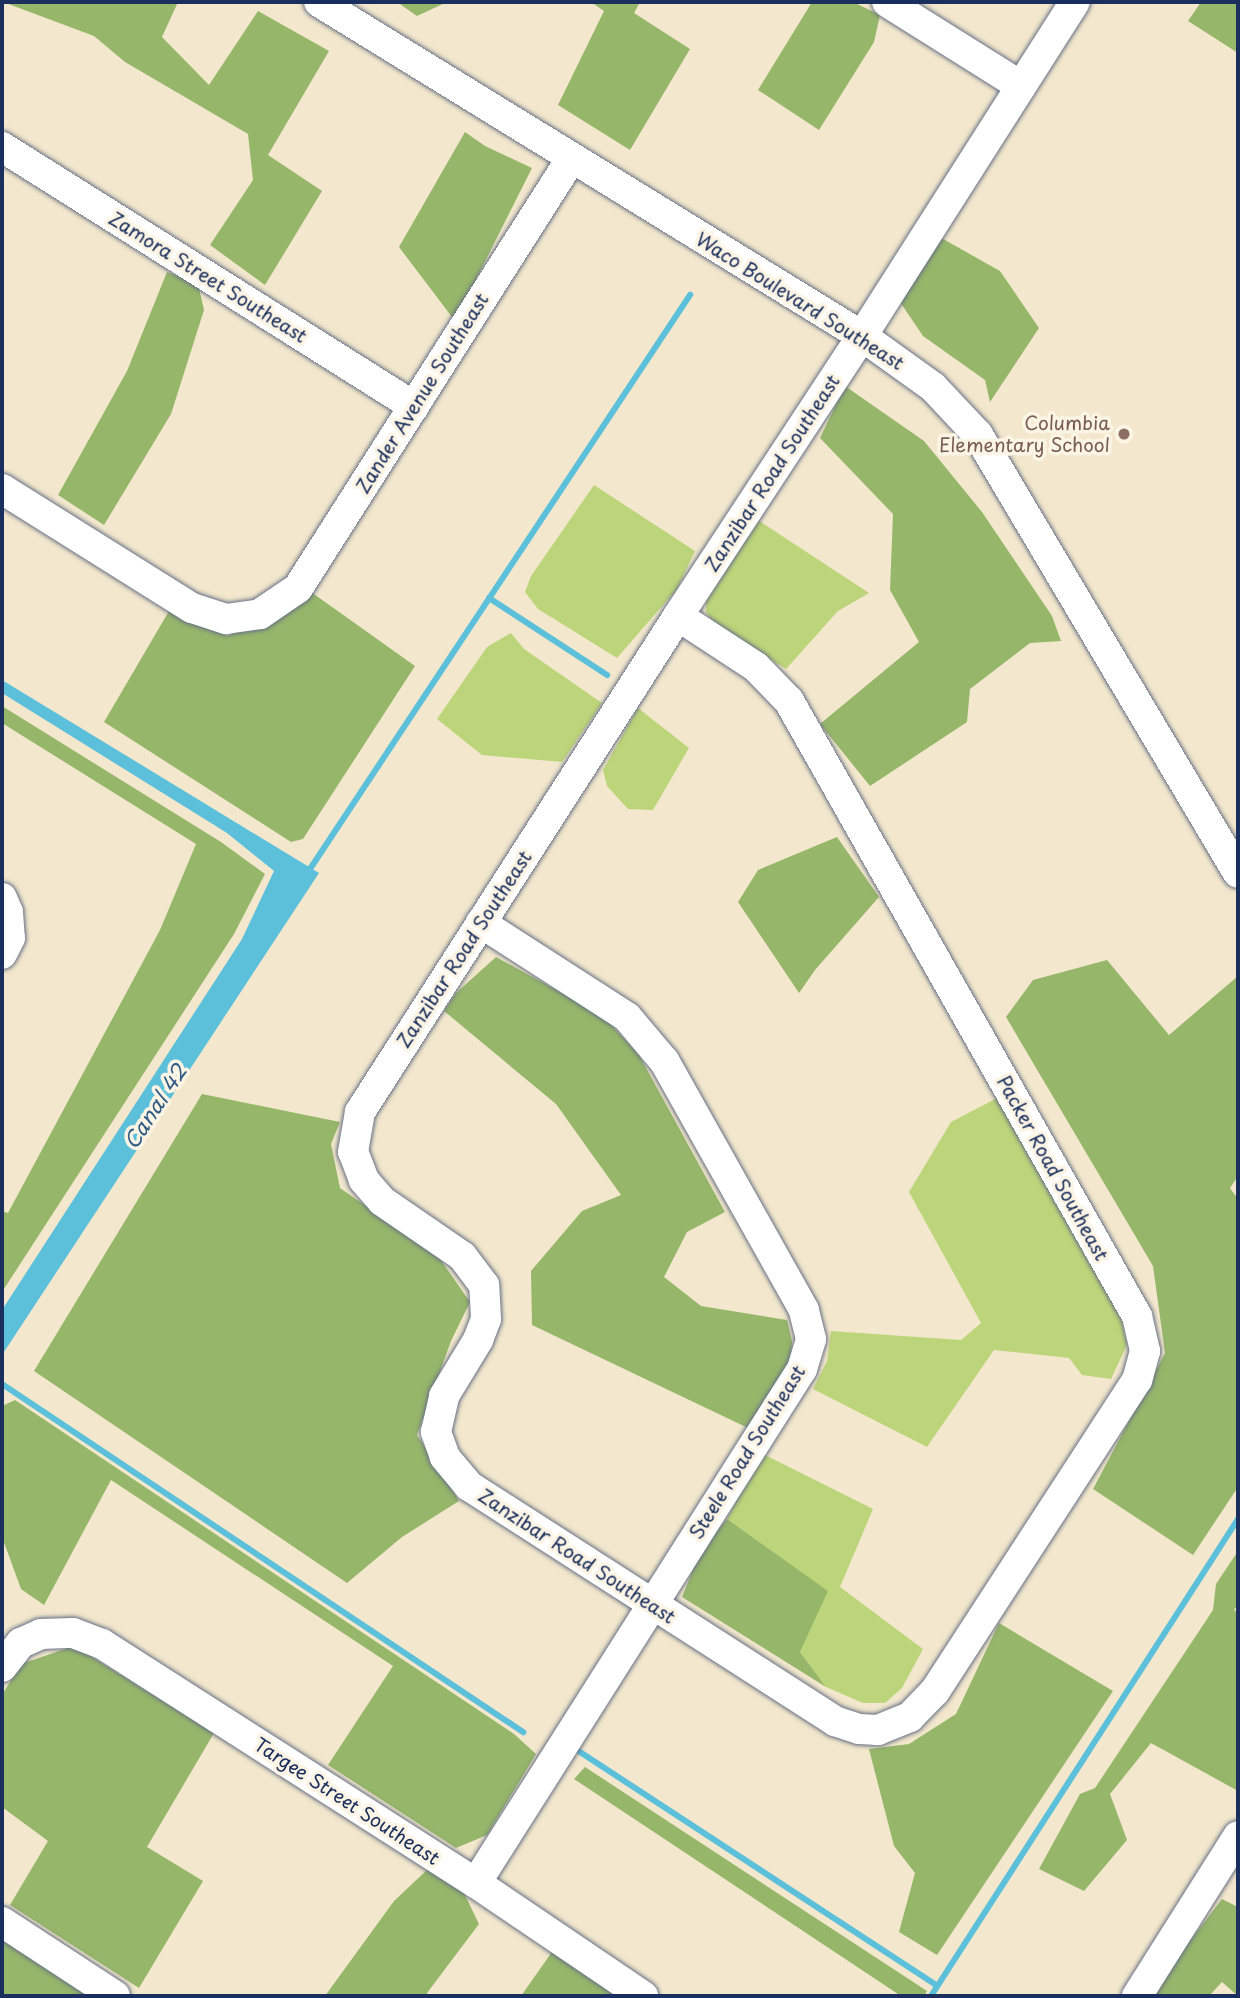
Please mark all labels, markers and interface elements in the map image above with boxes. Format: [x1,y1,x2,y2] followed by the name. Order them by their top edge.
[104,206,312,348] street label: Zamora Street Southeast
[691,227,909,375] street label: Waco Boulevard Southeast
[351,288,493,498] street label: Zander Avenue Southeast
[700,370,844,576] street label: Zanzibar Road Southeast
[939,412,1110,456] place label: Columbia Elementary School
[1116,426,1132,442] marker: Columbia Elementary School
[392,846,536,1052] street label: Zanzibar Road Southeast
[118,1060,190,1152] water label: Canal 42
[992,1071,1114,1265] street label: Packer Road Southeast
[684,1360,810,1544] street label: Steele Road Southeast
[474,1484,680,1628] street label: Zanzibar Road Southeast
[249,1732,445,1870] street label: Targee Street Southeast

